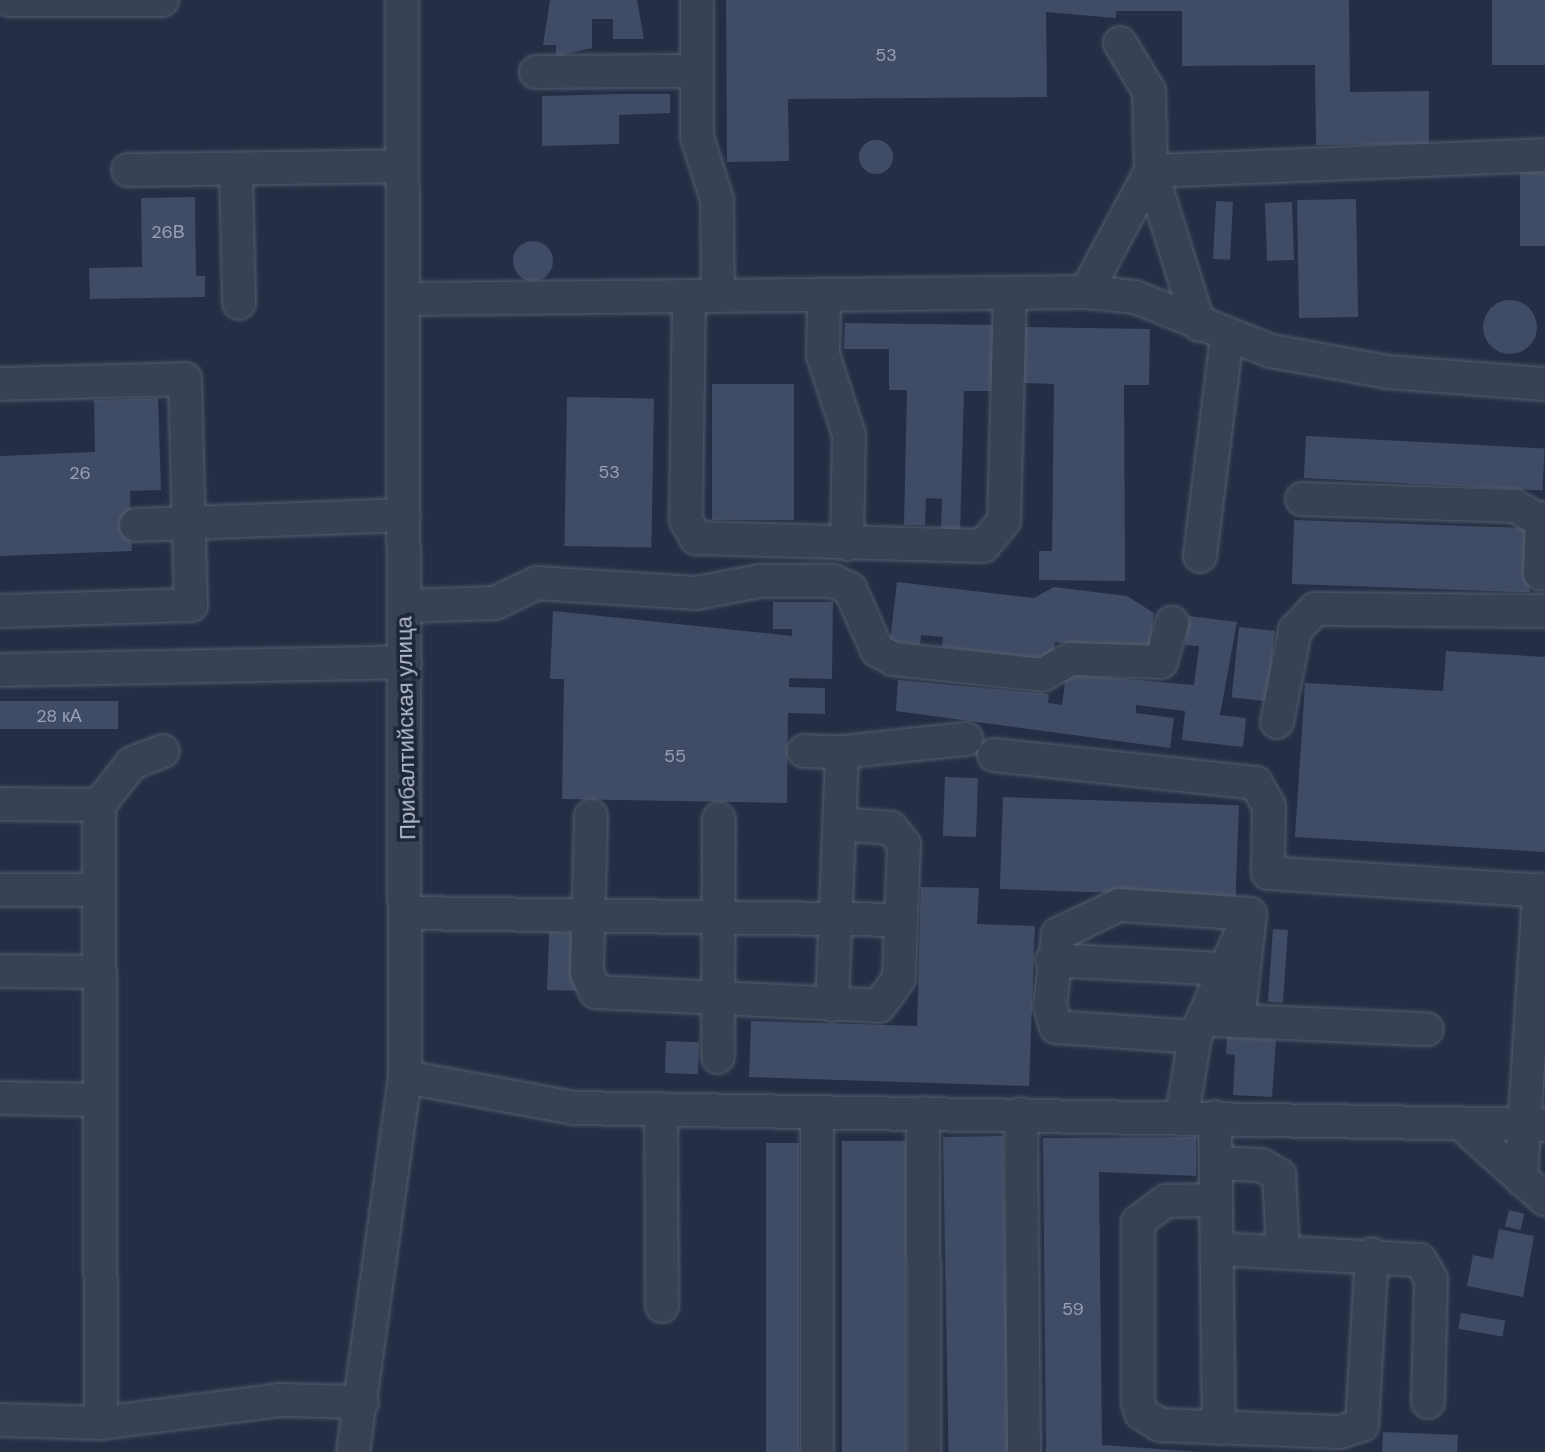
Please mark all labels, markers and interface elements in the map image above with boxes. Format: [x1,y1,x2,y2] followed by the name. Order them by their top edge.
[875,44,897,66] house number: 53
[151,221,185,243] house number: 26В
[598,461,620,483] house number: 53
[69,462,91,484] house number: 26
[391,616,421,840] street label: Прибалтийская улица
[36,705,82,727] house number: 28 кА
[664,745,686,767] house number: 55
[1062,1298,1084,1320] house number: 59

